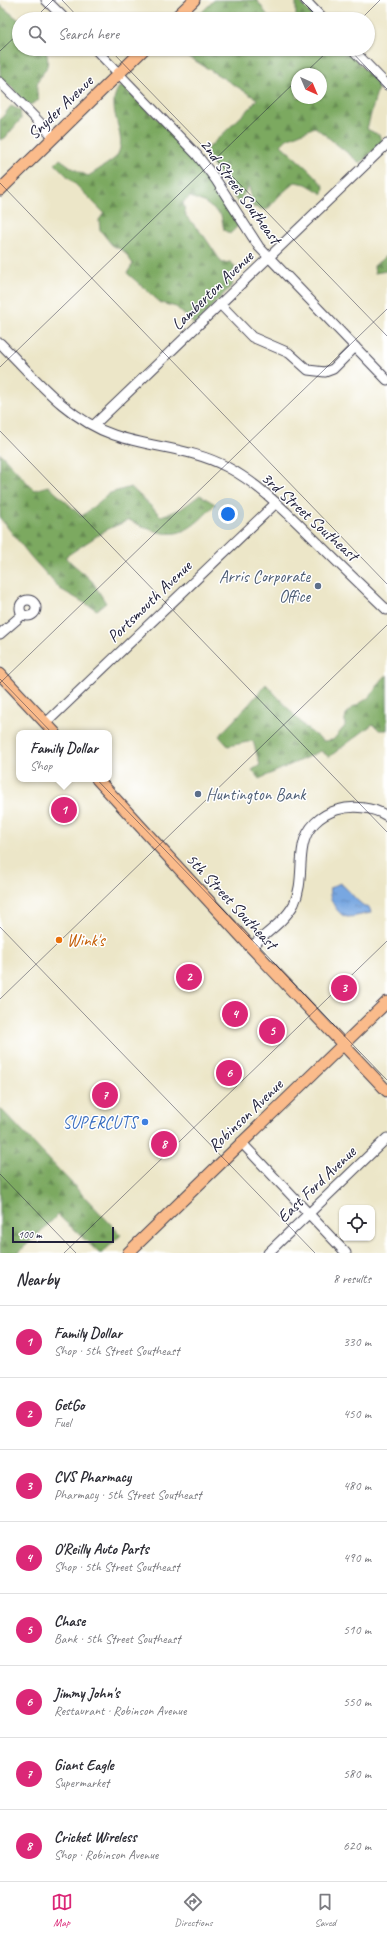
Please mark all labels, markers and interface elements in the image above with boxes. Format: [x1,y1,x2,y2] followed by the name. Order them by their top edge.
[12,12,375,56] search box
[26,23,48,45] icon: search
[58,25,119,44] text: Search here
[291,68,327,104] north arrow
[23,70,99,144] street label: Snyder Avenue
[195,135,287,250] street label: 2nd Street Southeast
[167,245,259,335] street label: Lamberton Avenue
[257,467,364,567] street label: 3rd Street Southeast
[218,504,238,524] your location
[103,555,197,647] street label: Portsmouth Avenue
[219,566,311,607] place label: Arris Corporate Office
[313,581,323,591] marker: Arris Corporate Office
[16,730,112,782] popup
[30,739,98,758] text: Family Dollar
[30,758,52,774] text: Shop
[206,784,307,805] place label: Huntington Bank
[193,789,203,799] marker: Huntington Bank
[51,795,77,825] pin: 1
[182,849,283,956] street label: 5th Street Southeast
[67,930,107,951] place label: Wink's
[54,935,64,945] marker: Wink's
[176,962,202,992] pin: 2
[331,973,357,1003] pin: 3
[222,999,248,1029] pin: 4
[259,1016,285,1046] pin: 5
[216,1058,242,1088] pin: 6
[204,1073,288,1156] street label: Robinson Avenue
[92,1080,118,1110] pin: 7
[62,1112,140,1133] place label: SUPERCUTS
[140,1117,150,1127] marker: SUPERCUTS
[151,1129,177,1159] pin: 8
[273,1141,361,1227] street label: East Ford Avenue
[339,1205,375,1241] map controls
[339,1205,375,1241] button: locate
[12,1225,114,1244] scale bar
[18,1227,42,1241] text: 100 m
[16,1269,59,1290] text: Nearby
[333,1271,371,1287] text: 8 results
[54,1324,122,1343] text: Family Dollar
[26,1334,32,1350] text: 1
[343,1334,371,1350] text: 330 m
[54,1343,180,1359] text: Shop · 5th Street Southeast
[54,1396,84,1415] text: GetGo
[26,1406,32,1422] text: 2
[343,1406,371,1422] text: 450 m
[54,1415,71,1431] text: Fuel
[54,1468,131,1487] text: CVS Pharmacy
[26,1478,32,1494] text: 3
[343,1478,371,1494] text: 480 m
[54,1487,202,1503] text: Pharmacy · 5th Street Southeast
[54,1540,149,1559] text: O'Reilly Auto Parts
[26,1550,32,1566] text: 4
[343,1550,371,1566] text: 490 m
[54,1559,180,1575] text: Shop · 5th Street Southeast
[54,1612,85,1631] text: Chase
[26,1622,32,1638] text: 5
[343,1622,371,1638] text: 510 m
[54,1631,181,1647] text: Bank · 5th Street Southeast
[54,1684,119,1703] text: Jimmy John's
[26,1694,32,1710] text: 6
[343,1694,371,1710] text: 550 m
[54,1703,186,1719] text: Restaurant · Robinson Avenue
[54,1756,114,1775] text: Giant Eagle
[26,1766,32,1782] text: 7
[343,1766,371,1782] text: 580 m
[54,1775,109,1791] text: Supermarket
[54,1828,137,1847] text: Cricket Wireless
[26,1838,32,1854] text: 8
[343,1838,371,1854] text: 620 m
[54,1847,158,1863] text: Shop · Robinson Avenue
[51,1891,73,1929] tab: Map
[174,1891,213,1929] tab: Directions
[314,1891,336,1929] tab: Saved

